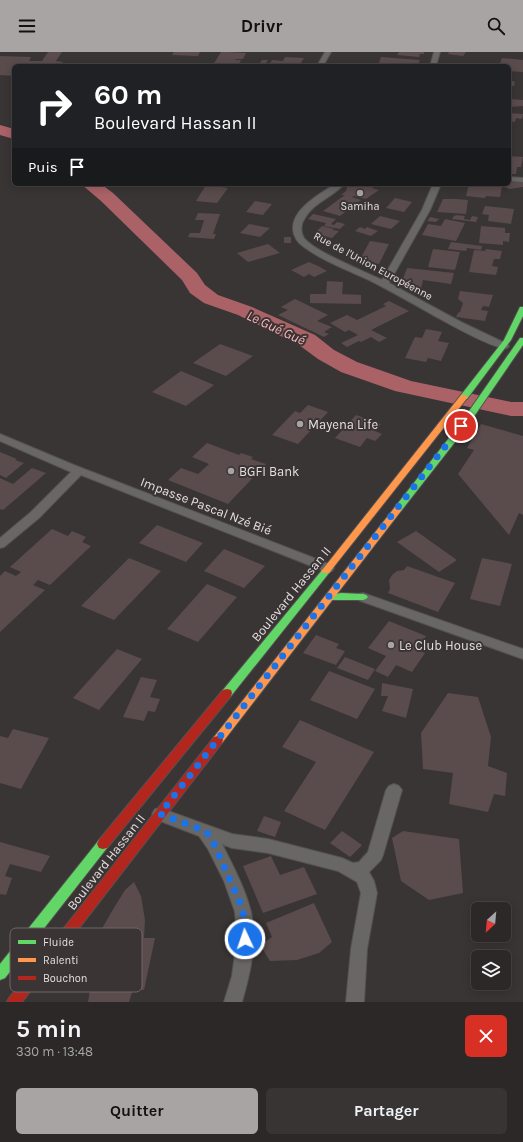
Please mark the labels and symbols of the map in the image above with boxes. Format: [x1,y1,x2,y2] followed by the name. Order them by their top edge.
[355,188,365,198] marker: Samiha
[341,200,379,213] place label: Samiha
[311,229,435,303] street label: Rue de l'Union Européenne
[244,307,309,349] water label: Le Gué Gué
[444,409,478,443] pin
[308,417,378,432] place label: Mayena Life
[295,419,305,429] marker: Mayena Life
[239,464,299,479] place label: BGFI Bank
[226,466,236,476] marker: BGFI Bank
[138,474,274,538] street label: Impasse Pascal Nzé Bié
[248,544,334,644] street label: Boulevard Hassan II
[399,638,483,653] place label: Le Club House
[386,640,396,650] marker: Le Club House
[64,811,148,913] street label: Boulevard Hassan II
[471,902,511,942] north arrow
[224,918,266,960] position arrow
[10,928,142,992] legend
[43,936,74,949] text: Fluide
[43,954,79,967] text: Ralenti
[43,972,87,985] text: Bouchon

